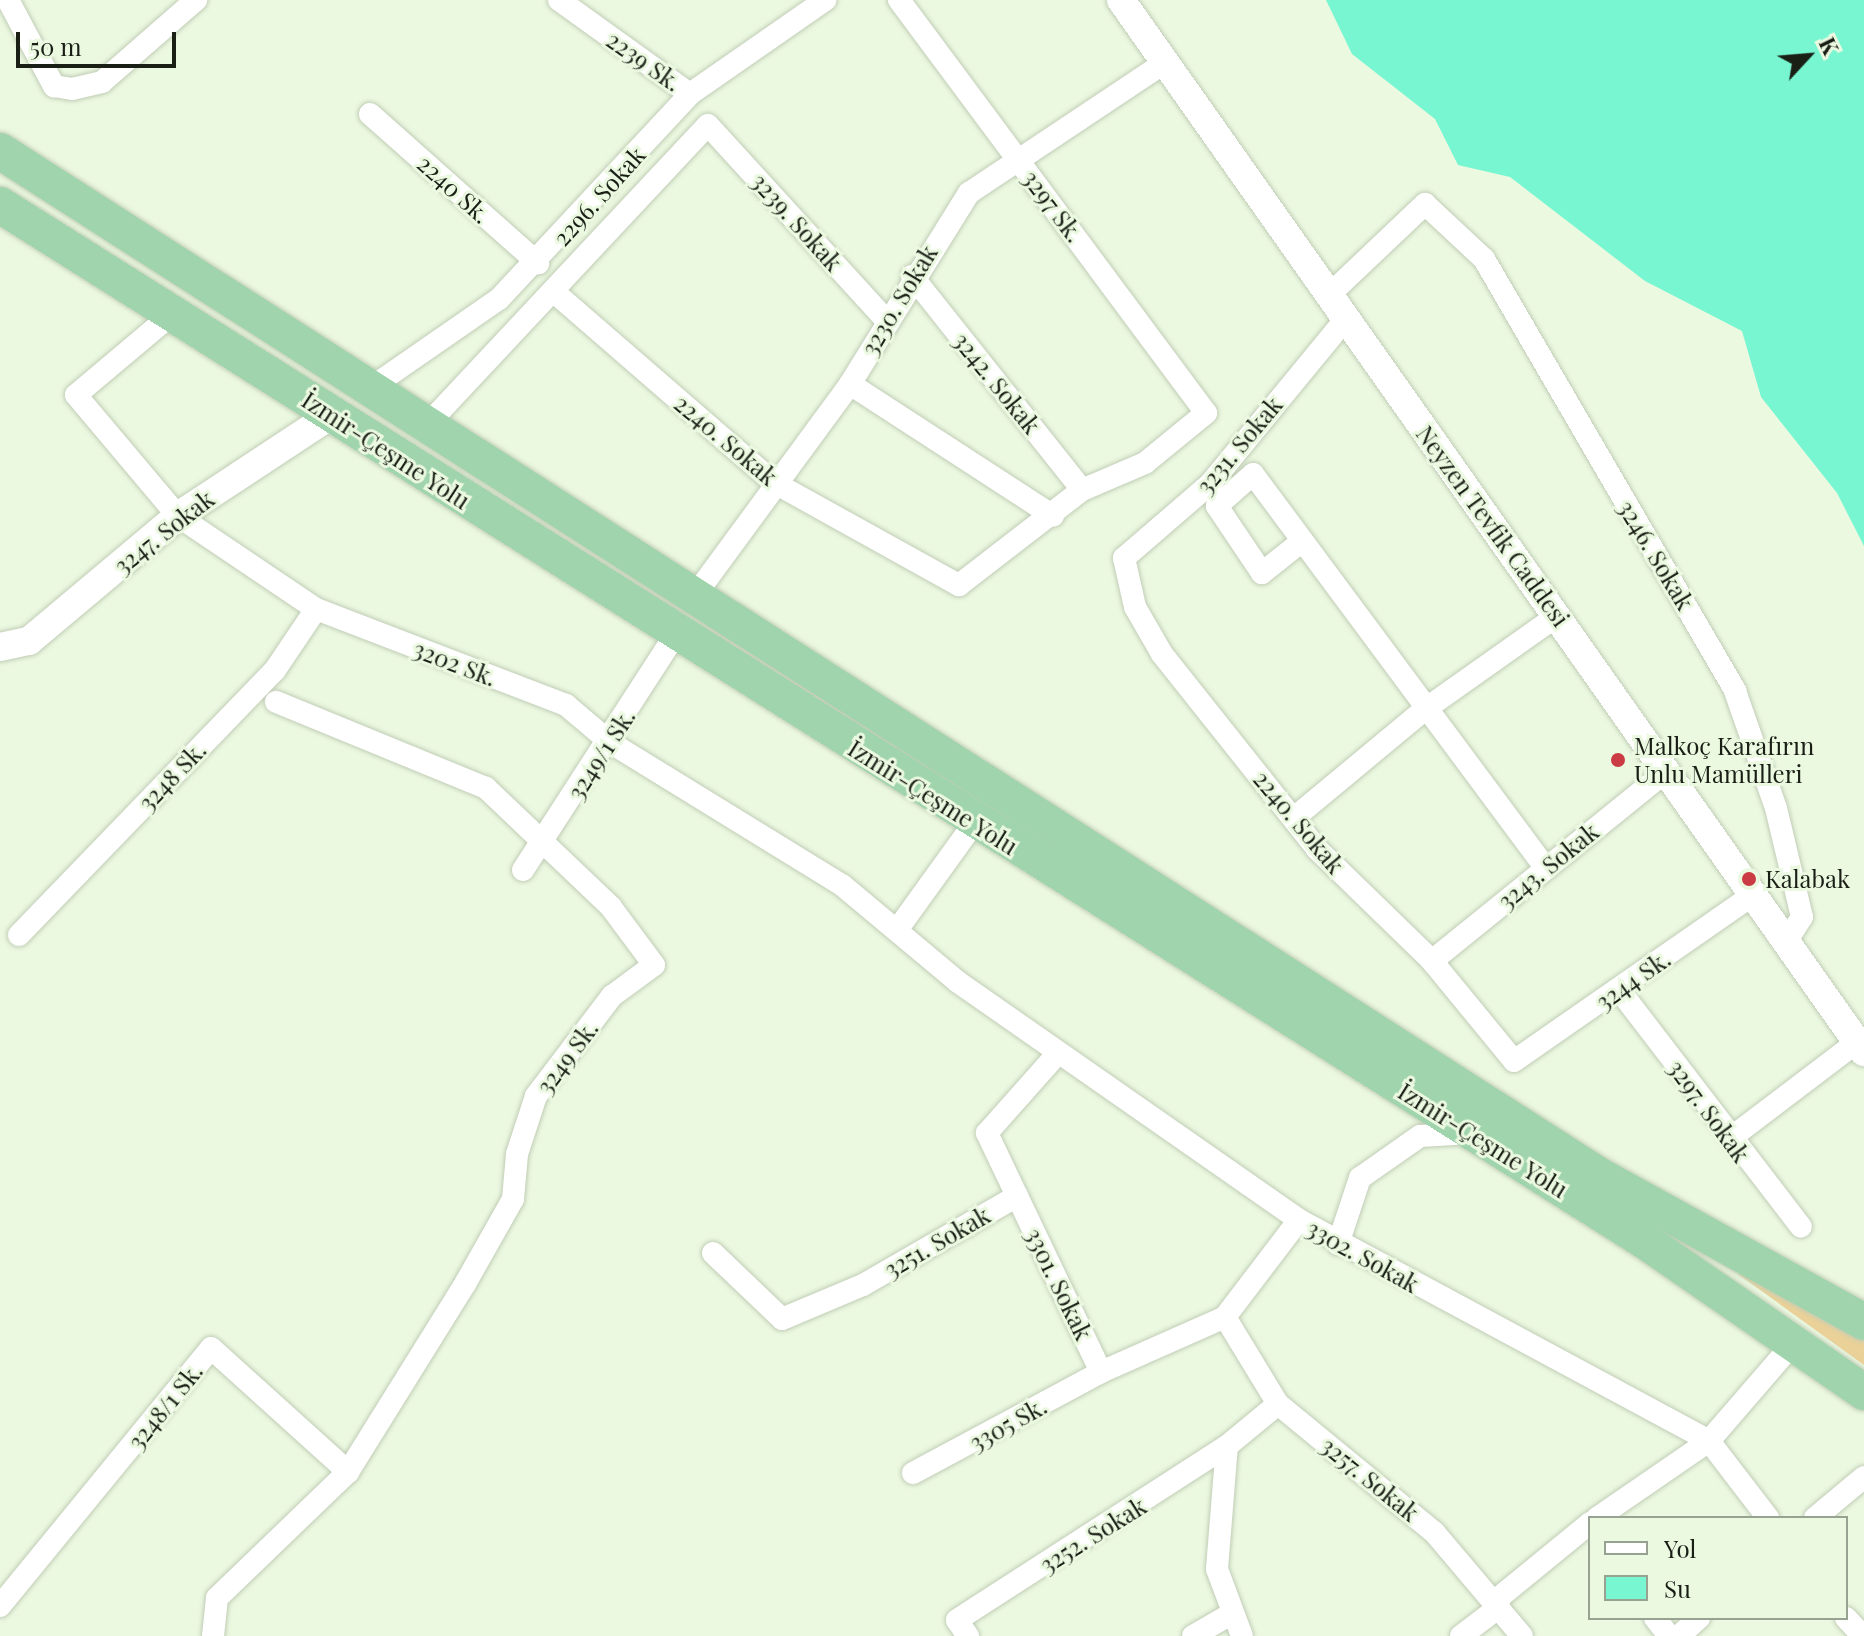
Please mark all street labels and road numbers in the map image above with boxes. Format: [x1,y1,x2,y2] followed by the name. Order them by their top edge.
[601,25,687,97] street label: 2239 Sk.
[547,140,651,252] street label: 2296. Sokak
[412,149,496,229] street label: 2240 Sk.
[1017,164,1089,248] street label: 3297 Sk.
[746,167,848,277] street label: 3239. Sokak
[855,240,943,360] street label: 3230. Sokak
[948,327,1046,439] street label: 3242. Sokak
[296,385,476,515] street label: İzmir-Çeşme Yolu
[669,389,783,491] street label: 2240. Sokak
[1190,391,1288,499] street label: 3231. Sokak
[1410,420,1576,632] street label: Neyzen Tevfik Caddesi
[108,484,220,580] street label: 3247. Sokak
[1612,495,1700,615] street label: 3246. Sokak
[410,634,500,692] street label: 3202 Sk.
[561,703,641,805] street label: 3249/1 Sk.
[843,733,1023,861] street label: İzmir-Çeşme Yolu
[132,735,212,817] street label: 3248 Sk.
[1248,765,1350,879] street label: 2240. Sokak
[1492,817,1604,915] street label: 3243. Sokak
[1590,944,1676,1016] street label: 3244 Sk.
[530,1015,604,1099] street label: 3249 Sk.
[1662,1054,1756,1168] street label: 3297. Sokak
[1393,1076,1573,1204] street label: İzmir-Çeşme Yolu
[879,1200,995,1284] street label: 3251. Sokak
[1302,1213,1424,1299] street label: 3302. Sokak
[1020,1223,1098,1345] street label: 3301. Sokak
[122,1357,208,1455] street label: 3248/1 Sk.
[964,1391,1052,1457] street label: 3305 Sk.
[1315,1431,1425,1527] street label: 3257. Sokak
[1035,1491,1151,1579] street label: 3252. Sokak

